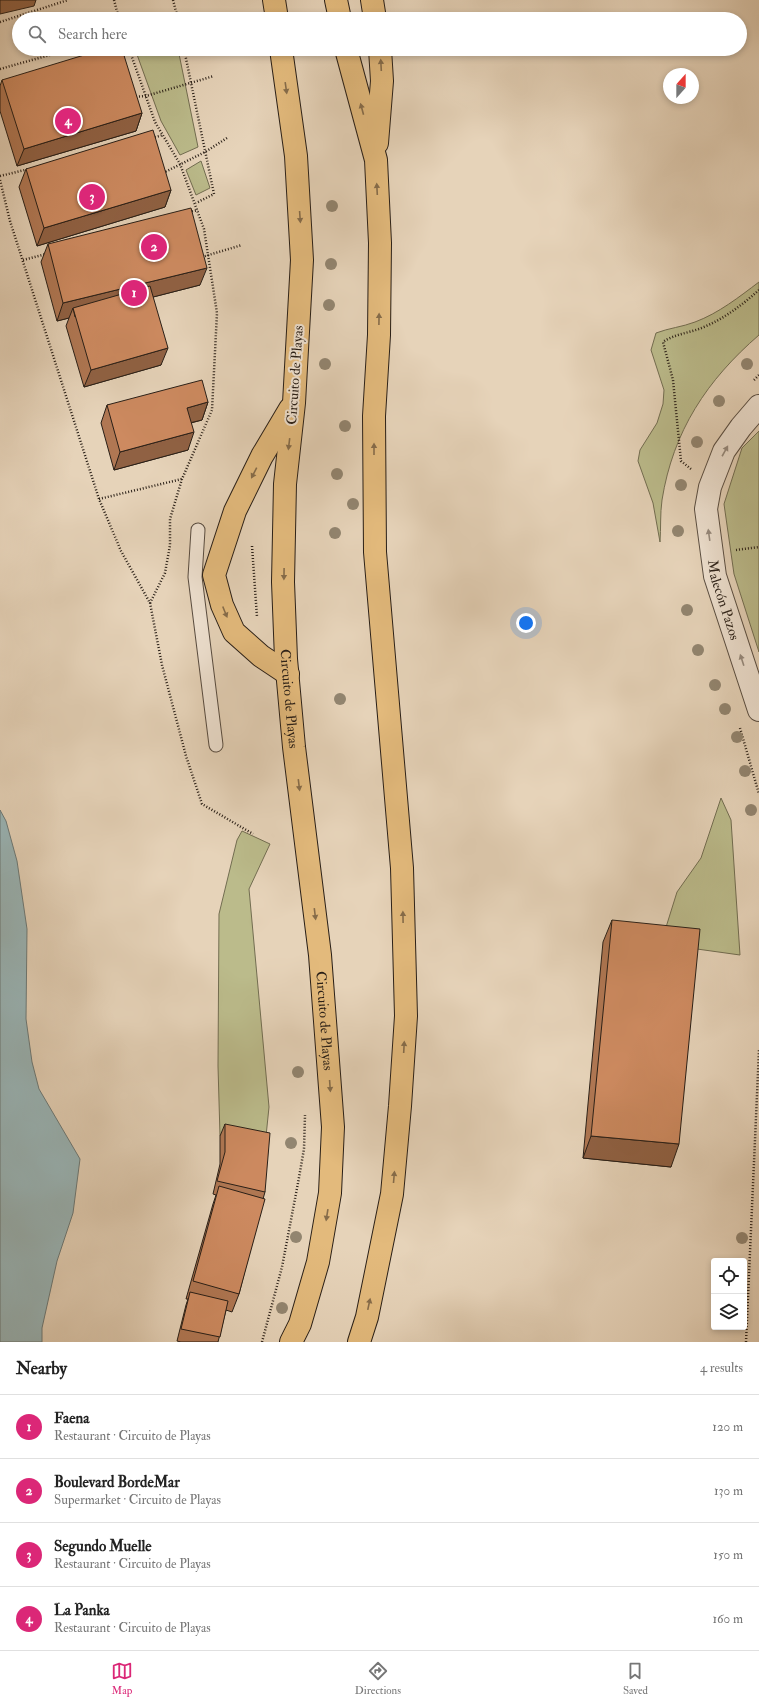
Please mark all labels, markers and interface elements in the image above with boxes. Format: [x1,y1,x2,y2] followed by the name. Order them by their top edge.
[12,12,747,56] search box
[26,23,48,45] icon: search
[58,25,127,44] text: Search here
[378,58,384,71] one-way arrow
[663,68,699,104] north arrow
[283,82,289,94] one-way arrow
[359,103,365,115] one-way arrow
[55,106,81,136] pin: 4
[79,182,105,212] pin: 3
[374,182,380,195] one-way arrow
[296,211,303,223] one-way arrow
[141,232,167,262] pin: 2
[121,278,147,308] pin: 1
[376,312,382,325] one-way arrow
[283,325,308,425] street label: Circuito de Playas
[286,438,293,450] one-way arrow
[371,442,377,455] one-way arrow
[722,445,728,457] one-way arrow
[250,467,257,478] one-way arrow
[706,528,712,541] one-way arrow
[704,559,744,642] street label: Malecón Pazos
[280,568,287,580] one-way arrow
[223,606,229,618] one-way arrow
[516,613,536,633] your location
[277,649,303,749] street label: Circuito de Playas
[739,653,745,665] one-way arrow
[296,779,302,791] one-way arrow
[312,908,319,920] one-way arrow
[400,910,406,923] one-way arrow
[313,971,337,1071] street label: Circuito de Playas
[401,1040,407,1053] one-way arrow
[327,1080,333,1093] one-way arrow
[390,1171,397,1183] one-way arrow
[324,1209,330,1221] one-way arrow
[711,1258,747,1330] map controls
[711,1258,747,1294] button: locate
[711,1294,747,1330] button: layers
[367,1298,373,1311] one-way arrow
[16,1358,67,1379] text: Nearby
[700,1360,743,1376] text: 4 results
[54,1409,89,1428] text: Faena
[27,1419,31,1435] text: 1
[712,1419,743,1435] text: 120 m
[54,1428,211,1444] text: Restaurant · Circuito de Playas
[54,1473,180,1492] text: Boulevard BordeMar
[26,1483,32,1499] text: 2
[714,1483,743,1499] text: 130 m
[54,1492,221,1508] text: Supermarket · Circuito de Playas
[54,1537,152,1556] text: Segundo Muelle
[27,1547,32,1563] text: 3
[713,1547,743,1563] text: 150 m
[54,1556,211,1572] text: Restaurant · Circuito de Playas
[54,1601,110,1620] text: La Panka
[25,1611,33,1627] text: 4
[712,1611,743,1627] text: 160 m
[54,1620,211,1636] text: Restaurant · Circuito de Playas
[111,1660,133,1697] tab: Map
[355,1660,401,1697] tab: Directions
[623,1660,648,1697] tab: Saved

